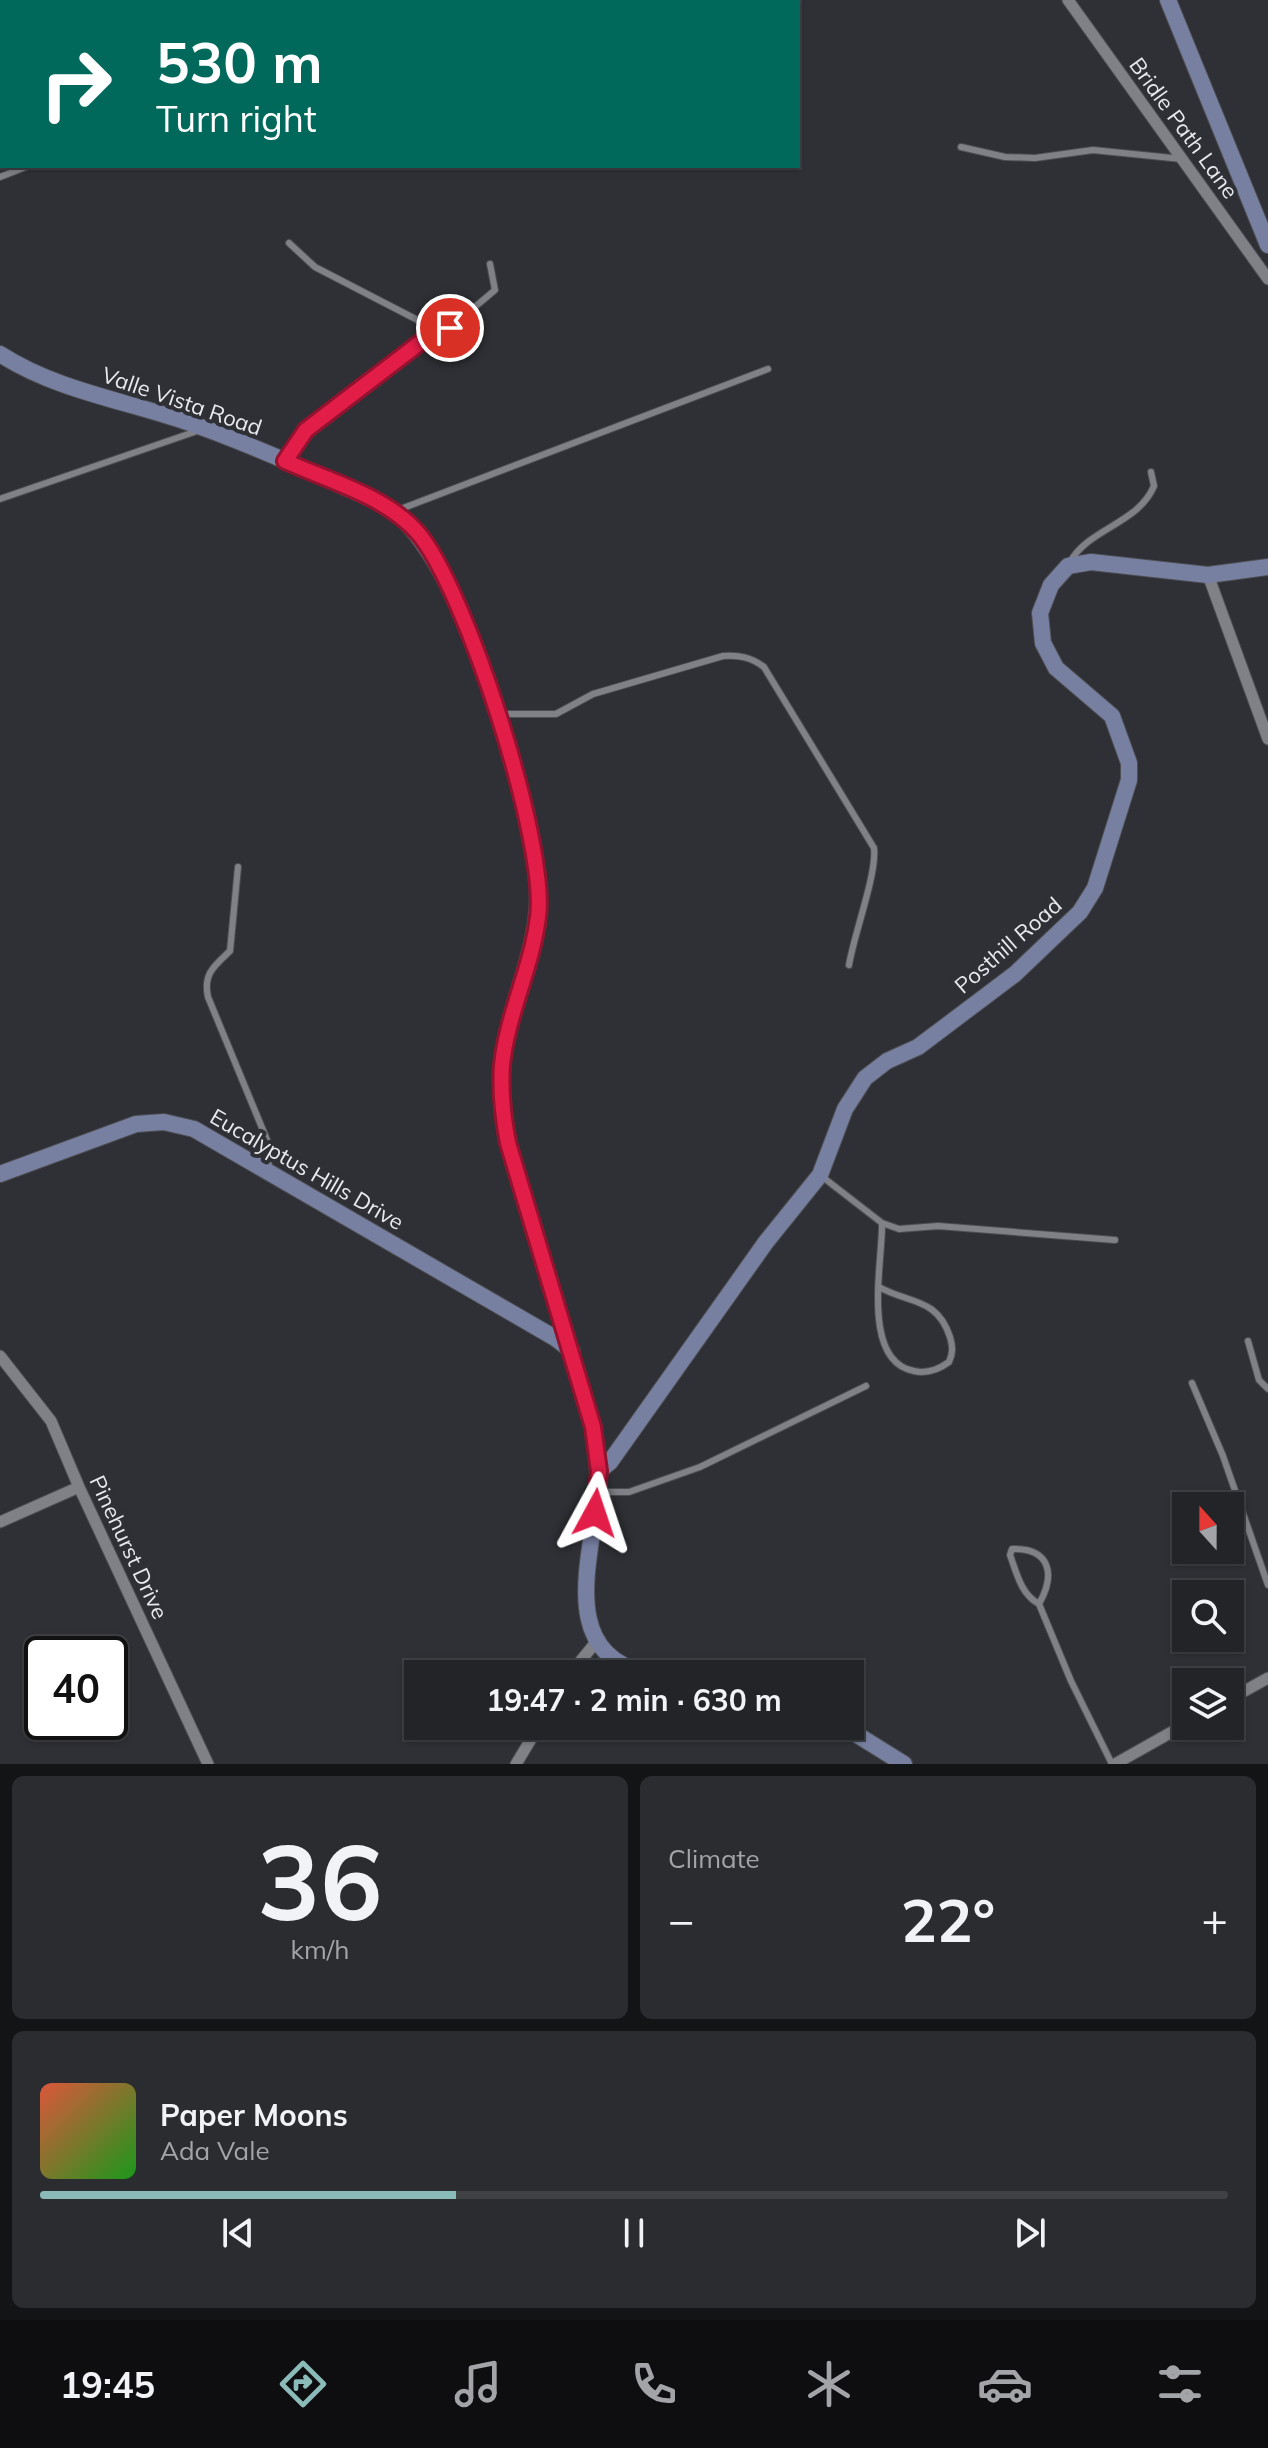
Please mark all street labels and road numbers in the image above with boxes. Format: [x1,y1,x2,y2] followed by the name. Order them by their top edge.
[1123,52,1245,204] street label: Bridle Path Lane
[98,361,266,441] street label: Valle Vista Road
[949,891,1067,999] street label: Posthill Road
[205,1102,409,1236] street label: Eucalyptus Hills Drive
[83,1471,175,1623] street label: Pinehurst Drive

